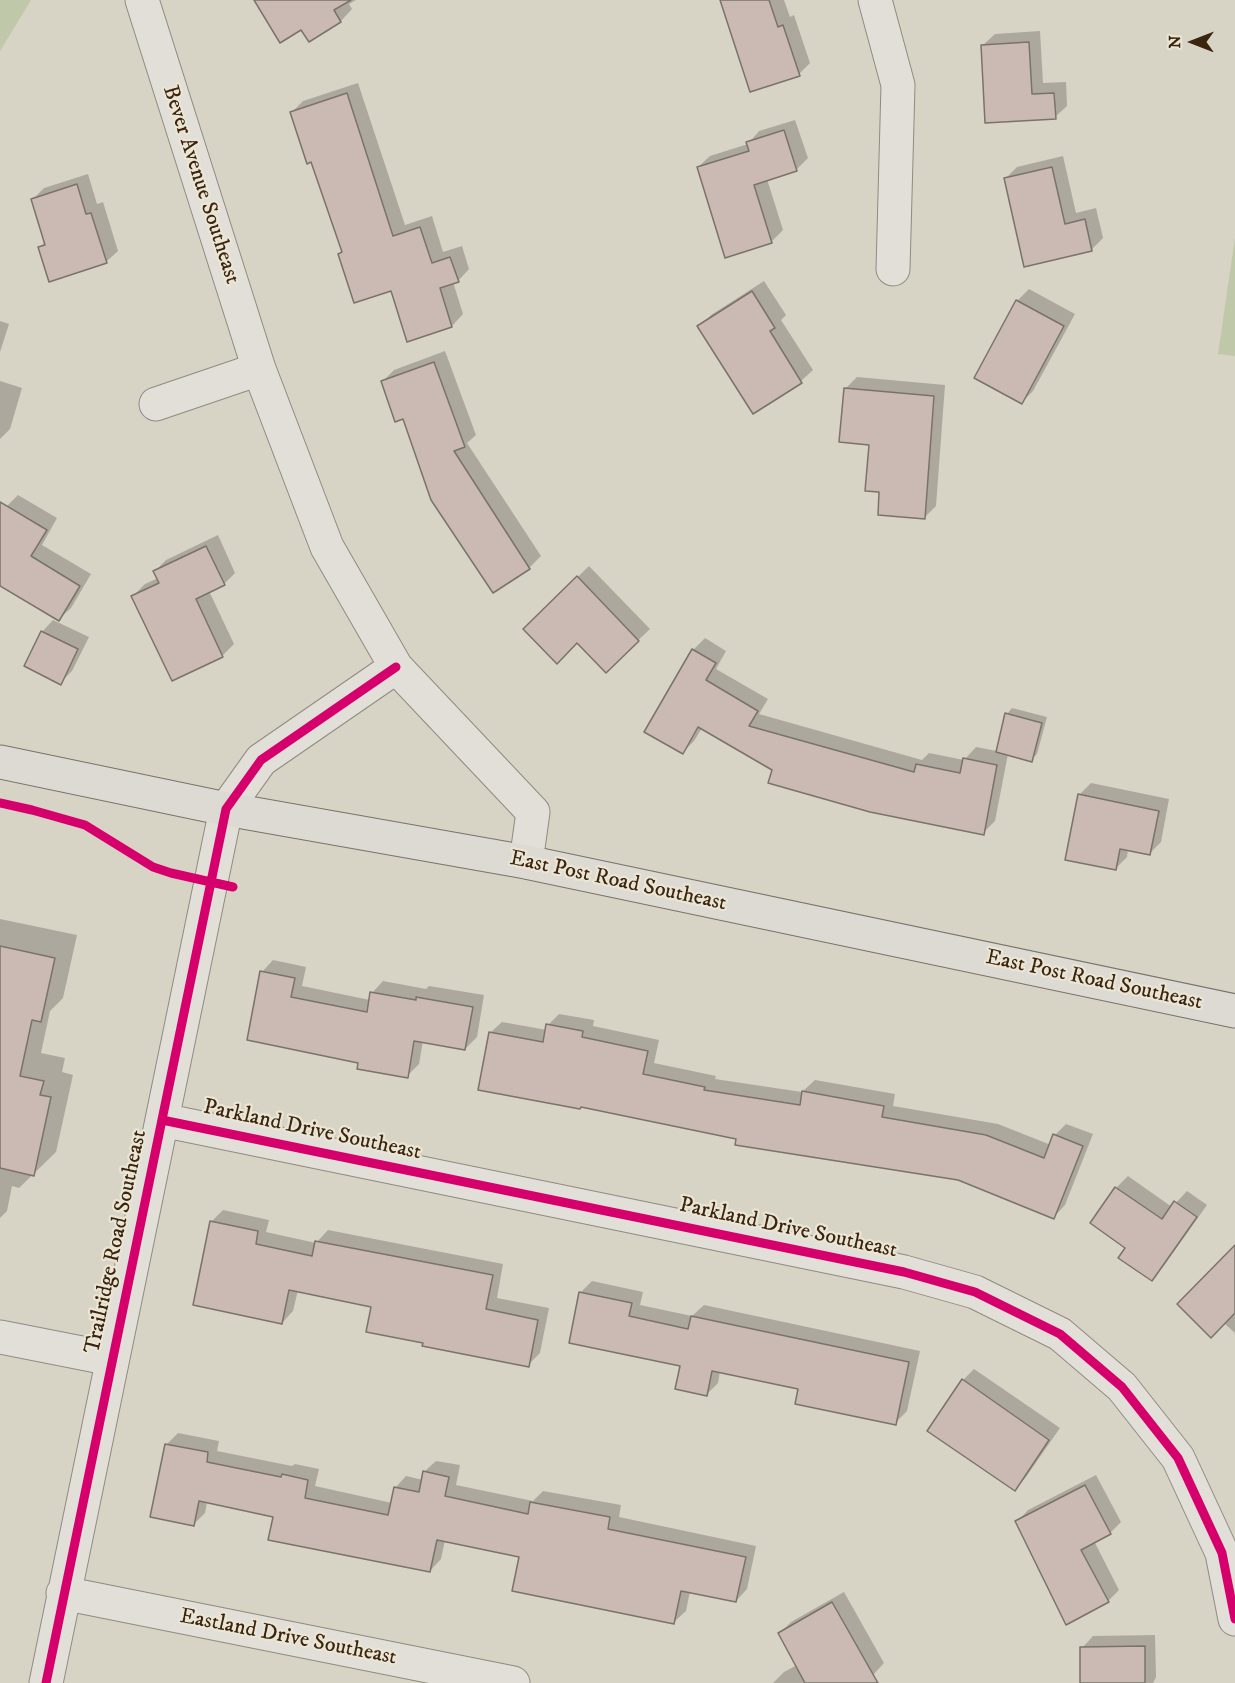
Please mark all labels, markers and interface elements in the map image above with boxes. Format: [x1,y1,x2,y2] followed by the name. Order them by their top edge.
[1163,12,1223,72] north arrow
[1165,35,1185,49] text: N
[155,82,245,288] street label: Bever Avenue Southeast
[507,846,729,918] street label: East Post Road Southeast
[983,945,1205,1017] street label: East Post Road Southeast
[201,1095,423,1167] street label: Parkland Drive Southeast
[80,1128,154,1356] street label: Trailridge Road Southeast
[677,1193,899,1265] street label: Parkland Drive Southeast
[177,1604,399,1672] street label: Eastland Drive Southeast

